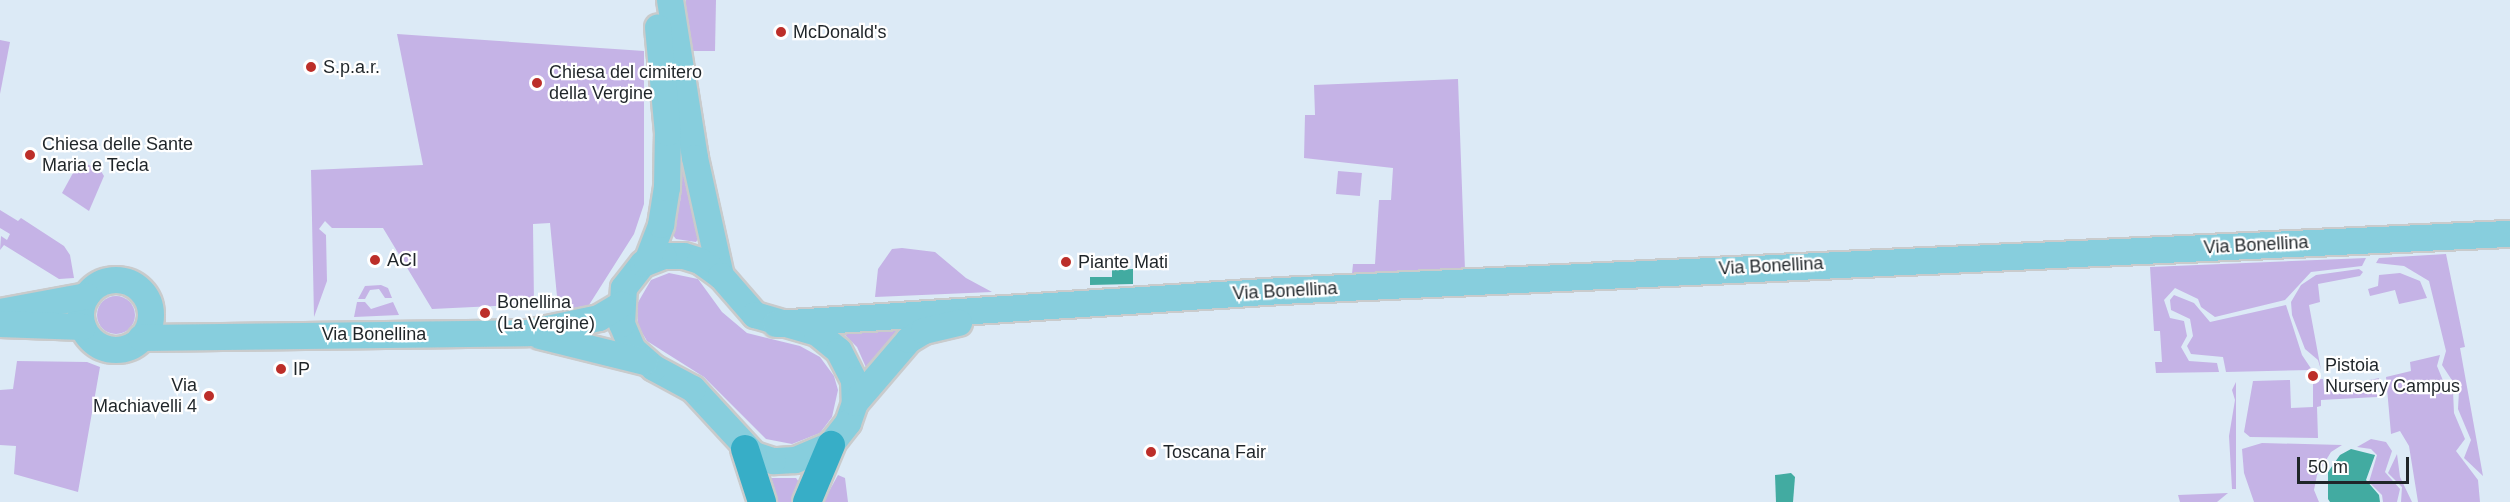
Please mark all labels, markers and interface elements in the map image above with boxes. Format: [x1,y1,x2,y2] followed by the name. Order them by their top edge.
[793,21,886,43] place label: McDonald's
[774,25,788,39] marker: McDonald's
[323,56,380,78] place label: S.p.a.r.
[304,60,318,74] marker: S.p.a.r.
[549,62,702,104] place label: Chiesa del cimitero della Vergine
[530,76,544,90] marker: Chiesa del cimitero della Vergine
[42,134,193,176] place label: Chiesa delle Sante Maria e Tecla
[23,148,37,162] marker: Chiesa delle Sante Maria e Tecla
[2203,231,2309,259] street label: Via Bonellina
[387,249,417,271] place label: ACI
[1078,251,1168,273] place label: Piante Mati
[1718,252,1824,280] street label: Via Bonellina
[368,253,382,267] marker: ACI
[1059,255,1073,269] marker: Piante Mati
[1232,277,1338,305] street label: Via Bonellina
[497,292,595,334] place label: Bonellina (La Vergine)
[478,306,492,320] marker: Bonellina (La Vergine)
[322,323,426,345] street label: Via Bonellina
[2325,355,2460,398] place label: Pistoia Nursery Campus
[293,358,310,380] place label: IP
[274,362,288,376] marker: IP
[2306,369,2320,383] marker: Pistoia Nursery Campus
[93,375,197,418] place label: Via Machiavelli 4
[202,389,216,403] marker: Via Machiavelli 4
[1163,441,1266,463] place label: Toscana Fair
[1144,445,1158,459] marker: Toscana Fair
[2300,445,2412,483] scale bar
[2308,457,2348,477] text: 50 m

